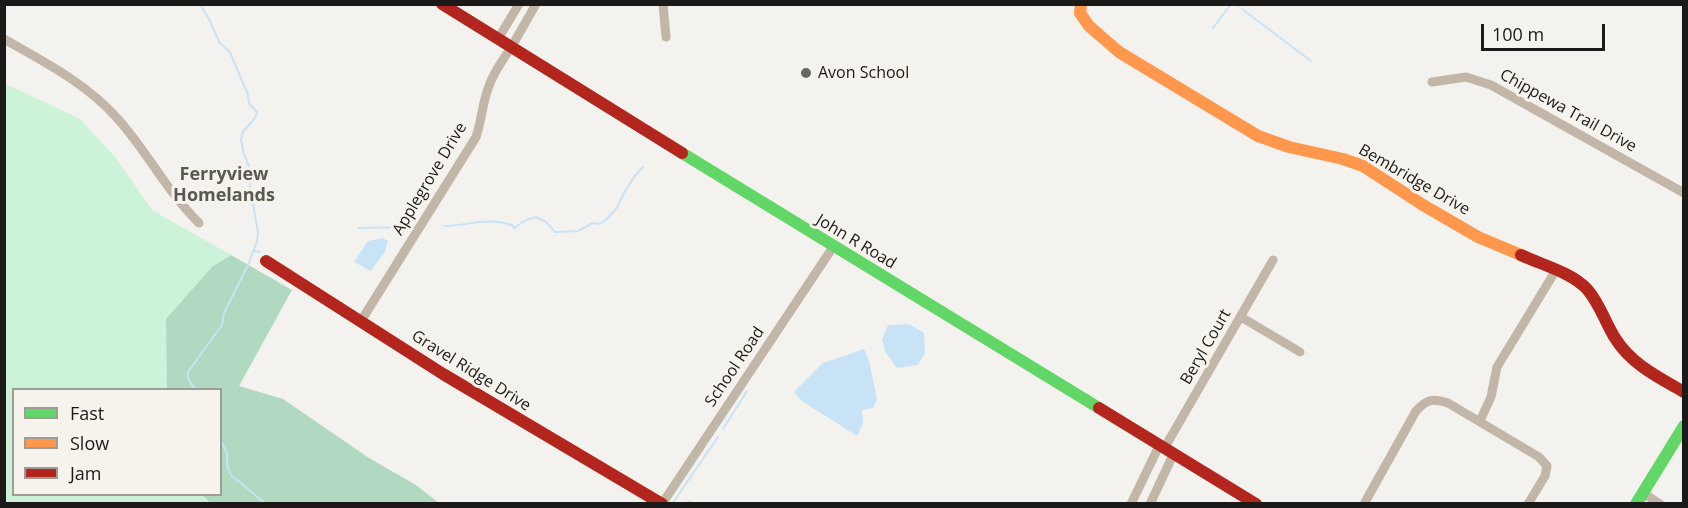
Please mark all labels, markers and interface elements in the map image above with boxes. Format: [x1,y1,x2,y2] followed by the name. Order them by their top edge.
[1484,12,1608,50] scale bar
[1492,22,1544,46] text: 100 m
[818,63,909,83] place label: Avon School
[1496,65,1640,157] street label: Chippewa Trail Drive
[799,66,813,80] marker: Avon School
[389,119,471,239] street label: Applegrove Drive
[1355,140,1473,220] street label: Bembridge Drive
[173,164,275,207] district label: Ferryview Homelands
[813,211,899,273] street label: John R Road
[1177,306,1235,388] street label: Beryl Court
[701,324,769,410] street label: School Road
[408,327,534,415] street label: Gravel Ridge Drive
[12,388,222,496] legend
[70,401,104,425] text: Fast
[70,431,109,455] text: Slow
[70,461,102,485] text: Jam

